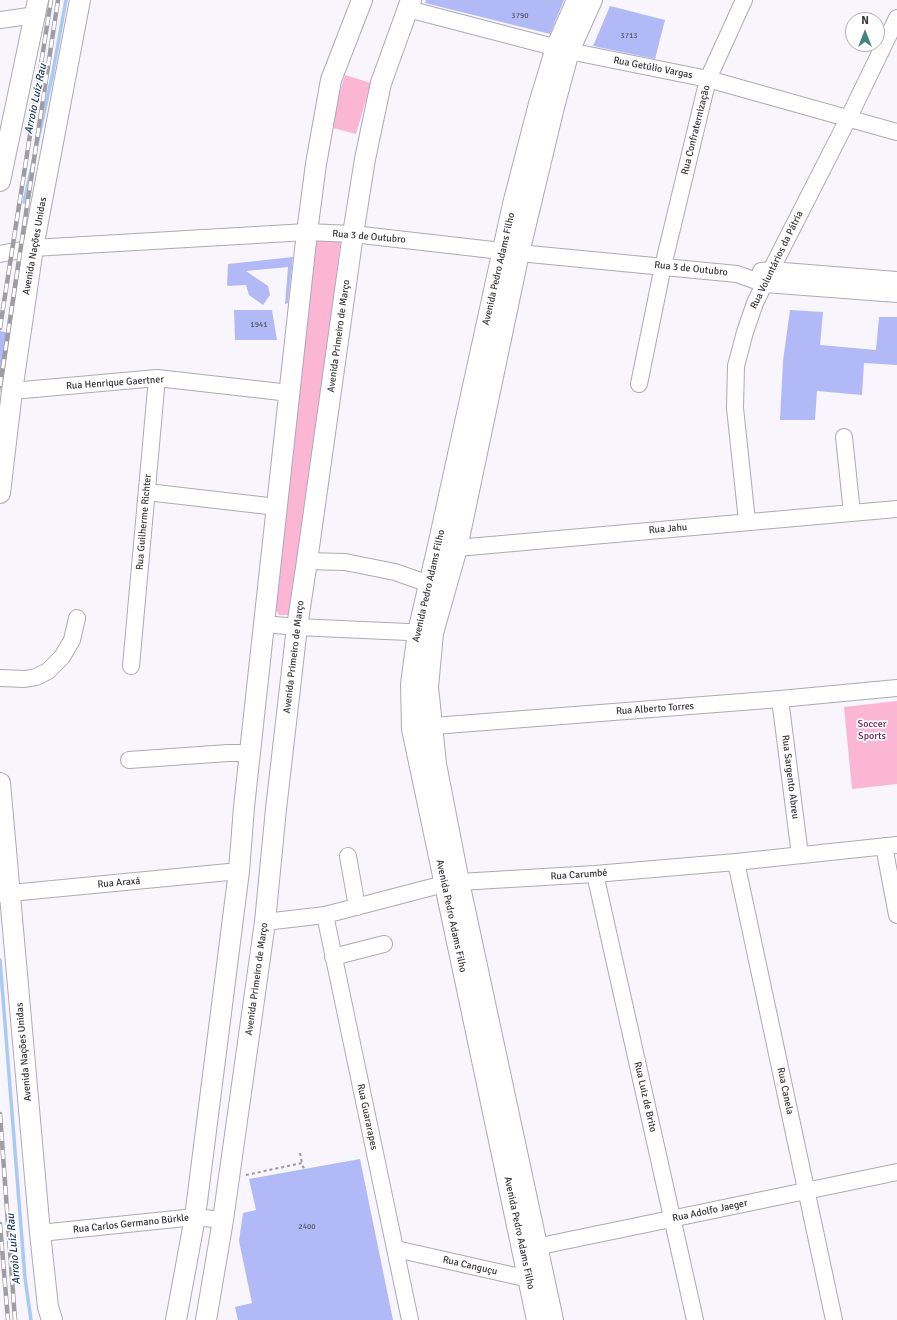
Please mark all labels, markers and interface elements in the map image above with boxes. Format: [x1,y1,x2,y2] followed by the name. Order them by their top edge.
[511,11,529,21] house number: 3790
[845,12,885,52] north arrow
[861,14,869,27] text: N
[620,31,638,41] house number: 3713
[612,54,694,82] street label: Rua Getúlio Vargas
[22,63,50,135] water label: Arroio Luiz Rau
[679,84,713,176] street label: Rua Confraternização
[20,196,50,296] street label: Avenida Nações Unidas
[748,209,806,311] street label: Rua Voluntários da Pátria
[480,212,518,326] street label: Avenida Pedro Adams Filho
[332,228,406,246] street label: Rua 3 de Outubro
[654,259,728,279] street label: Rua 3 de Outubro
[325,279,353,393] street label: Avenida Primeiro de Março
[250,320,268,330] house number: 1941
[66,374,164,392] street label: Rua Henrique Gaertner
[134,474,154,570] street label: Rua Guilherme Richter
[648,521,688,537] street label: Rua Jahu
[410,529,448,643] street label: Avenida Pedro Adams Filho
[281,600,307,714] street label: Avenida Primeiro de Março
[616,700,694,718] street label: Rua Alberto Torres
[858,718,886,742] park label: Soccer Sports
[779,734,801,820] street label: Rua Sargento Abreu
[433,858,469,974] street label: Avenida Pedro Adams Filho
[550,867,608,883] street label: Rua Carumbé
[97,875,141,891] street label: Rua Araxá
[243,922,271,1036] street label: Avenida Primeiro de Março
[14,1002,34,1102] street label: Avenida Nações Unidas
[631,1061,659,1133] street label: Rua Luiz de Brito
[774,1066,796,1116] street label: Rua Canela
[354,1083,380,1151] street label: Rua Guararapes
[501,1175,537,1291] street label: Avenida Pedro Adams Filho
[671,1197,749,1225] street label: Rua Adolfo Jaeger
[72,1212,190,1236] street label: Rua Carlos Germano Bürkle
[4,1213,24,1285] water label: Arroio Luiz Rau
[298,1222,316,1232] house number: 2400
[441,1254,499,1278] street label: Rua Canguçu

